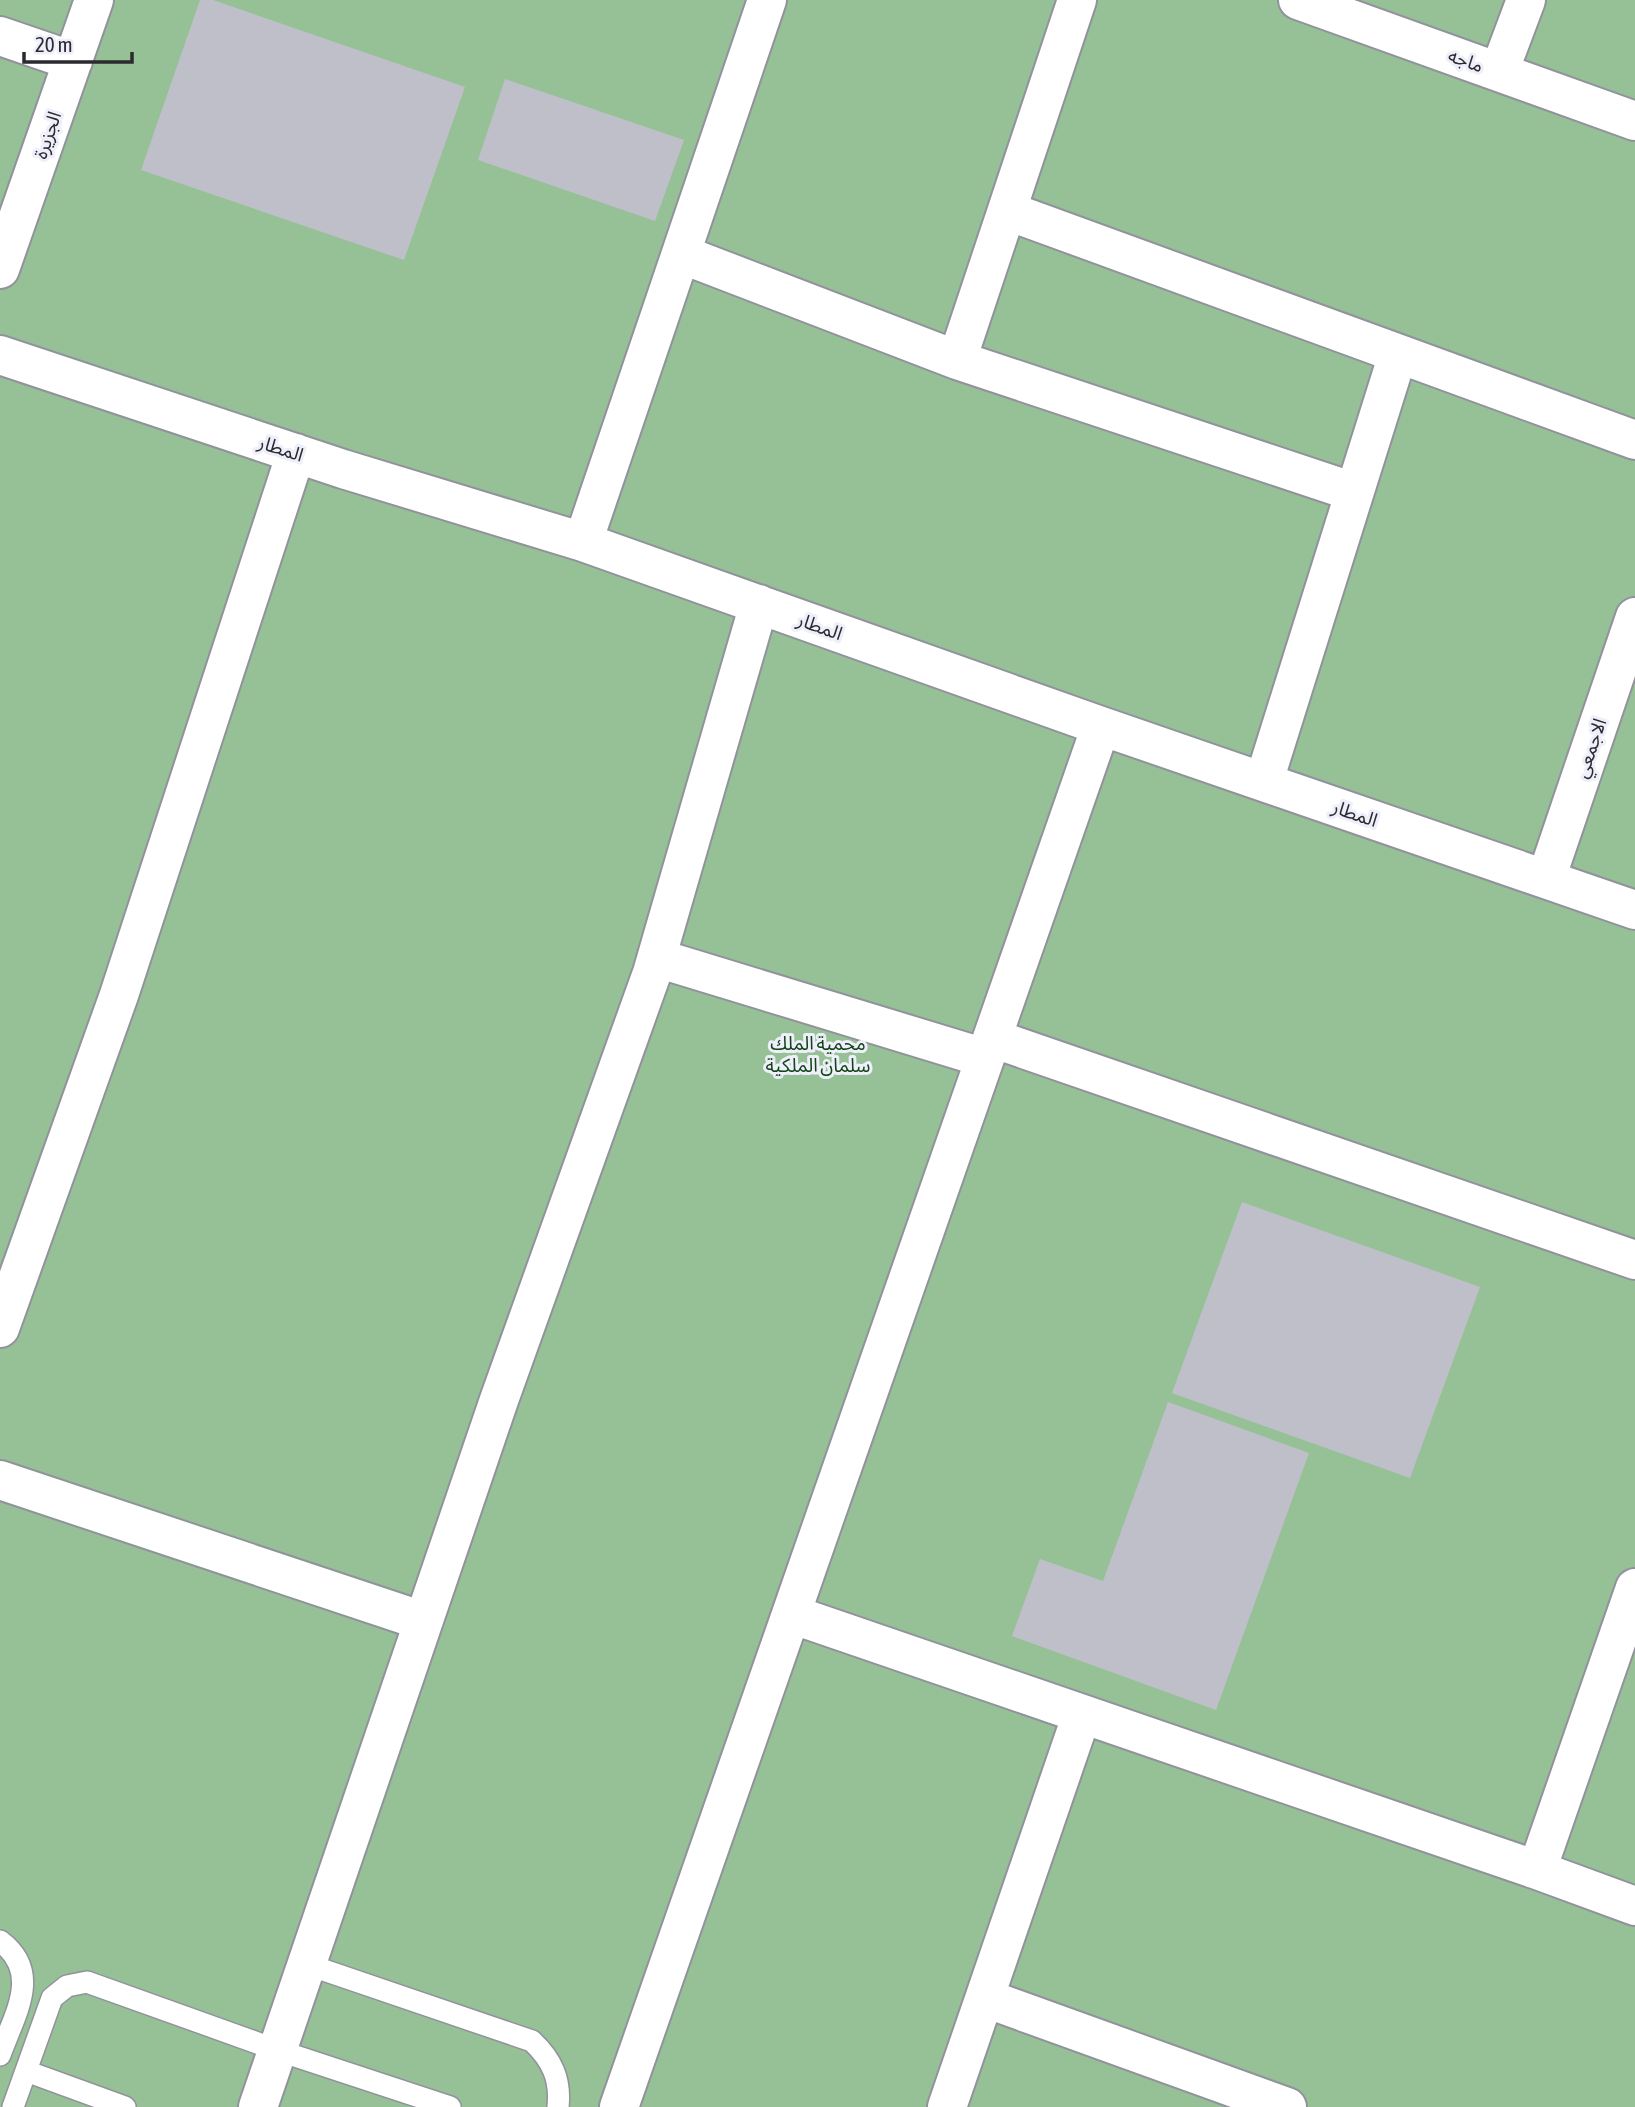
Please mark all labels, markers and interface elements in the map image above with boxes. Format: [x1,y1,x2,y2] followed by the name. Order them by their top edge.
[24,21,133,65] scale bar
[35,32,73,56] text: 20 m
[1445,44,1487,76] street label: ماجه
[29,108,66,162] street label: الجزيرة
[254,430,306,467] street label: المطار
[793,607,846,645] street label: المطار
[1570,715,1615,782] street label: الاجمعي
[1328,795,1381,832] street label: المطار
[766,1032,870,1076] park label: محمية الملك سلمان الملكية

